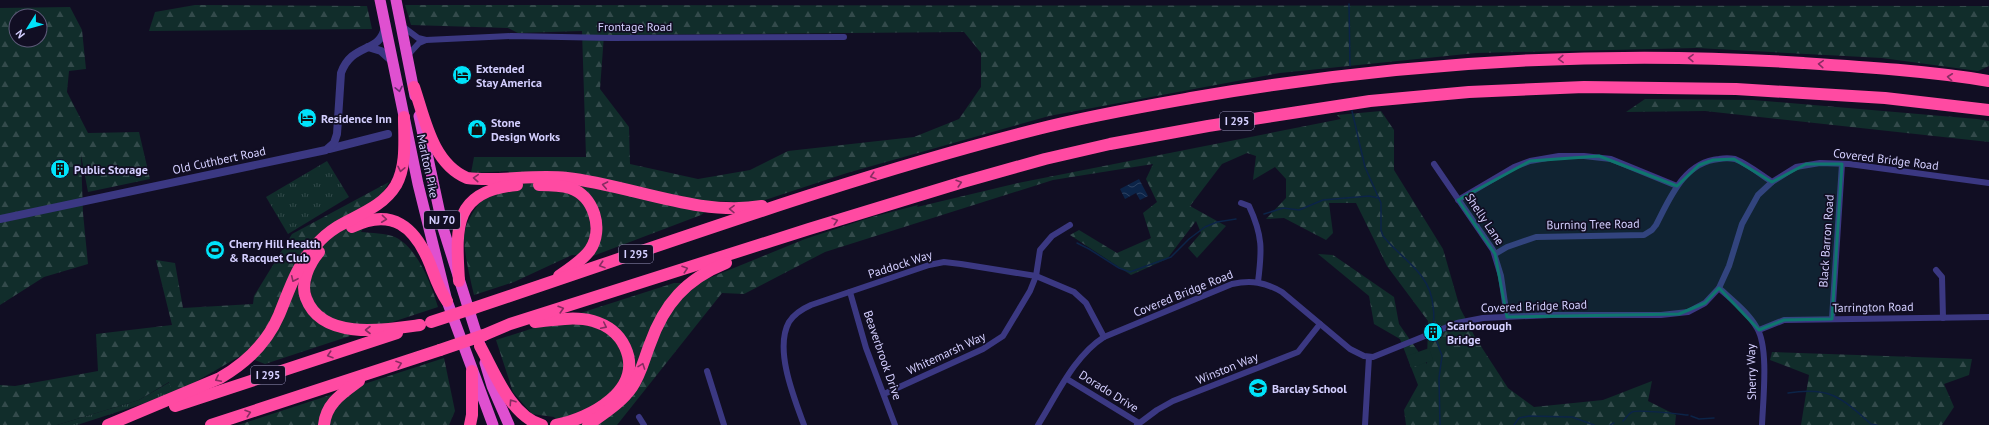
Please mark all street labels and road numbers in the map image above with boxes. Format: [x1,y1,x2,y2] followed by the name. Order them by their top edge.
[598,19,672,34] street label: Frontage Road
[1220,112,1254,130] road number: I 295
[414,133,442,199] street label: Marlton Pike
[171,143,267,177] street label: Old Cuthbert Road
[1832,145,1940,173] street label: Covered Bridge Road
[1462,190,1508,248] street label: Shelly Lane
[1815,194,1837,288] street label: Black Barron Road
[424,211,460,229] road number: NJ 70
[1546,216,1640,232] street label: Burning Tree Road
[619,245,653,263] road number: I 295
[866,246,934,281] street label: Paddock Way
[1131,266,1235,320] street label: Covered Bridge Road
[1481,297,1587,315] street label: Covered Bridge Road
[1832,299,1914,315] street label: Tarrington Road
[861,308,905,402] street label: Beaverbrook Drive
[904,328,988,378] street label: Whitemarsh Way
[1743,343,1759,400] street label: Sherry Way
[1194,349,1261,387] street label: Winston Way
[251,366,285,384] road number: I 295
[1076,367,1142,415] street label: Dorado Drive

